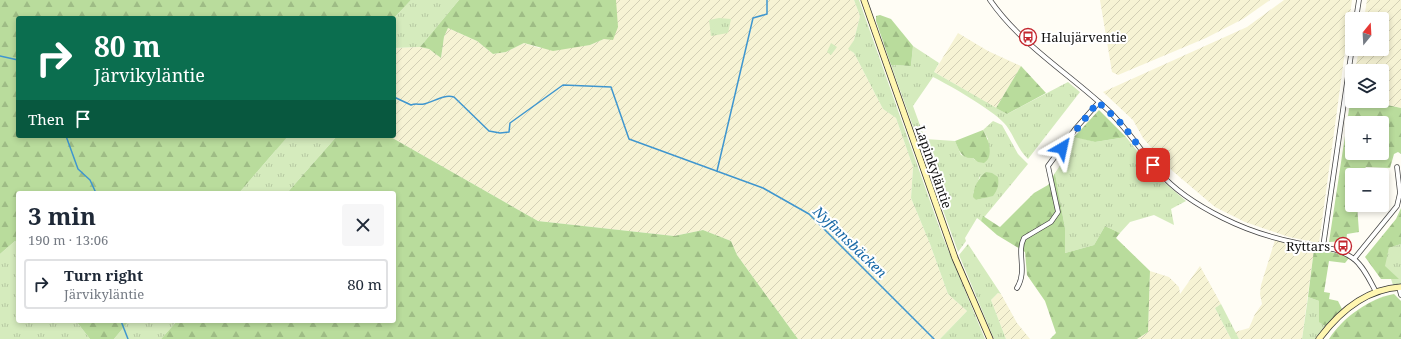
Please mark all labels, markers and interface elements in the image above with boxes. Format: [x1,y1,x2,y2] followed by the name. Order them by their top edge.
[1345,12,1389,56] north arrow
[1345,12,1389,212] map controls
[94,27,161,65] text: 80 m
[1018,27,1038,47] bus stop icon: Halujärventie
[1041,28,1127,46] place label: Halujärventie
[28,32,80,84] icon: right
[94,63,205,87] text: Järvikyläntie
[1345,64,1389,108] button: layers
[72,108,94,130] icon: arrive
[28,109,64,129] text: Then
[1345,116,1389,160] button: +
[911,123,957,211] street label: Lapinkyläntie
[1041,127,1083,169] position arrow
[1136,148,1170,182] pin
[1142,154,1164,176] icon: arrive
[1345,168,1389,212] button: −
[28,199,96,232] text: 3 min
[809,201,892,282] water label: Nyfinnsbäcken
[342,204,384,246] button: close
[28,231,108,249] text: 190 m · 13:06
[1333,236,1353,256] bus stop icon: Ryttars
[1286,237,1330,255] place label: Ryttars
[64,265,143,285] text: Turn right
[30,273,52,295] icon: right
[347,274,382,294] text: 80 m
[64,285,144,303] text: Järvikyläntie

